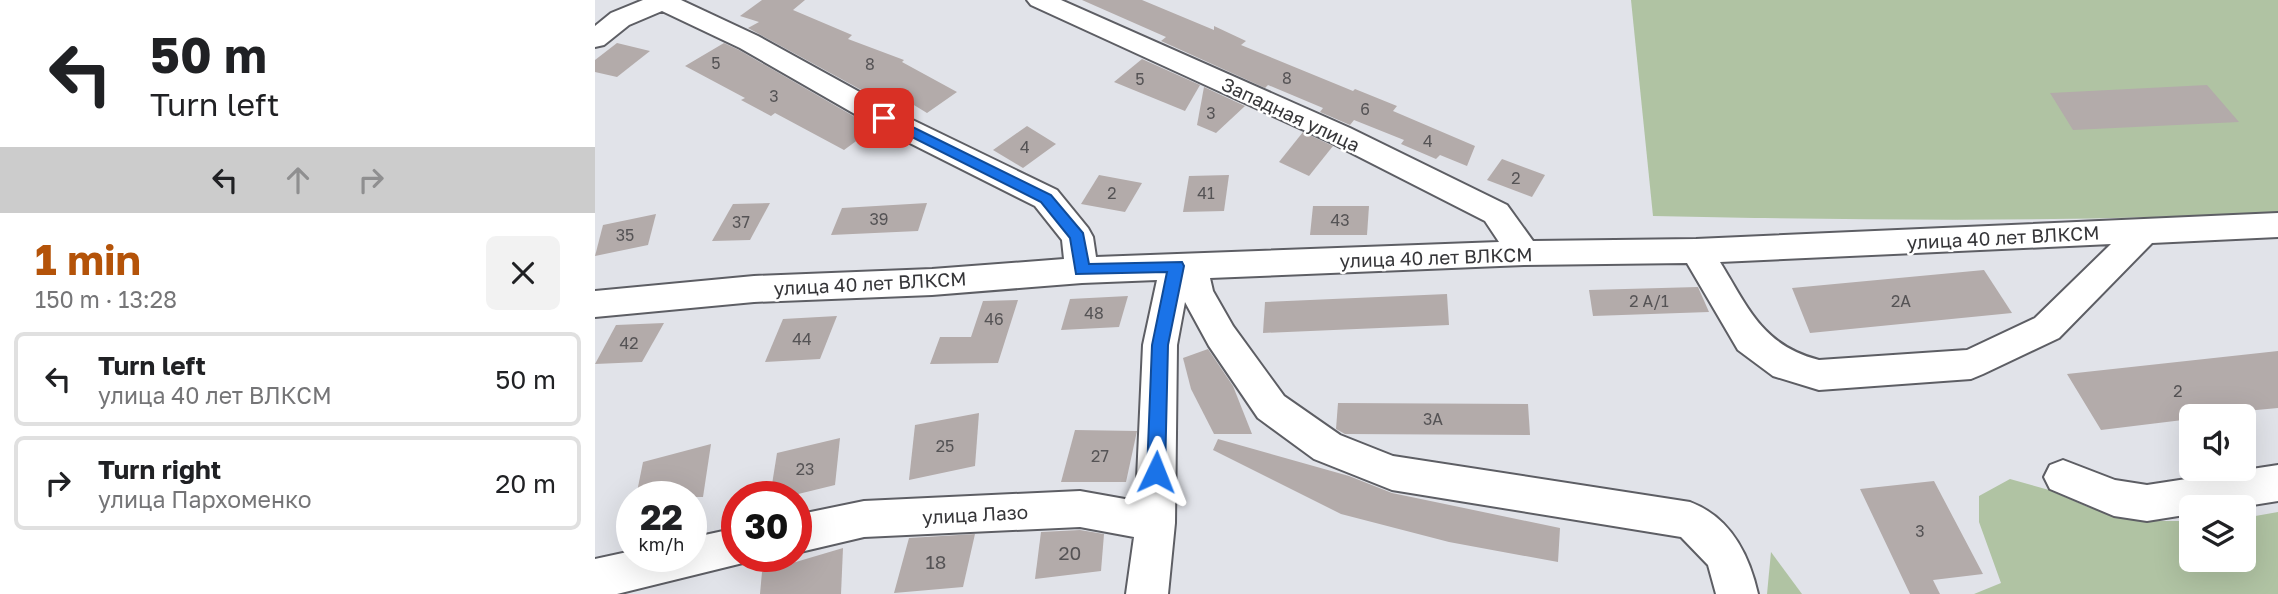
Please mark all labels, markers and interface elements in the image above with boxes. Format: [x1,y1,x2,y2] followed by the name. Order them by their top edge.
[150,25,267,84] text: 50 m
[35,28,126,119] icon: left
[711,53,721,73] house number: 5
[865,54,875,74] house number: 8
[1282,68,1292,88] house number: 8
[1135,69,1145,89] house number: 5
[1218,72,1364,156] street label: Западная улица
[150,85,279,123] text: Turn left
[769,86,779,106] house number: 3
[854,88,914,148] pin
[865,99,903,137] icon: arrive
[1360,99,1370,119] house number: 6
[1206,103,1216,123] house number: 3
[1423,131,1433,151] house number: 4
[1020,137,1030,157] house number: 4
[206,161,244,199] icon: left
[279,161,317,199] icon: ahead
[352,161,390,199] icon: right
[1511,168,1521,188] house number: 2
[1107,183,1117,203] house number: 2
[1197,183,1215,203] house number: 41
[869,209,889,229] house number: 39
[1330,210,1350,230] house number: 43
[732,212,750,232] house number: 37
[1906,220,2100,254] street label: улица 40 лет ВЛКСМ
[616,225,634,245] house number: 35
[35,234,141,284] text: 1 min
[486,236,560,310] button: close
[1339,242,1533,272] street label: улица 40 лет ВЛКСМ
[773,266,967,300] street label: улица 40 лет ВЛКСМ
[35,285,177,313] text: 150 m · 13:28
[1629,291,1669,311] house number: 2 А/1
[1891,291,1911,311] house number: 2А
[1084,303,1104,323] house number: 48
[984,309,1004,329] house number: 46
[792,329,812,349] house number: 44
[619,333,639,353] house number: 42
[98,350,206,381] text: Turn left
[39,360,77,398] icon: left
[495,364,556,395] text: 50 m
[98,381,332,409] text: улица 40 лет ВЛКСМ
[2173,381,2183,401] house number: 2
[2179,404,2256,572] map controls
[2179,404,2256,481] button: sound
[1423,409,1443,429] house number: 3А
[1119,435,1193,509] position arrow
[936,436,954,456] house number: 25
[1091,446,1109,466] house number: 27
[98,454,221,485] text: Turn right
[796,459,814,479] house number: 23
[39,464,77,502] icon: right
[495,468,556,499] text: 20 m
[721,481,812,572] speed limit sign: 30
[98,485,312,513] text: улица Пархоменко
[2179,495,2256,572] button: layers
[640,496,683,538] text: 22
[921,500,1029,528] street label: улица Лазо
[1915,521,1925,541] house number: 3
[639,533,684,555] text: km/h
[1059,541,1081,564] house number: 20
[926,550,946,573] house number: 18

